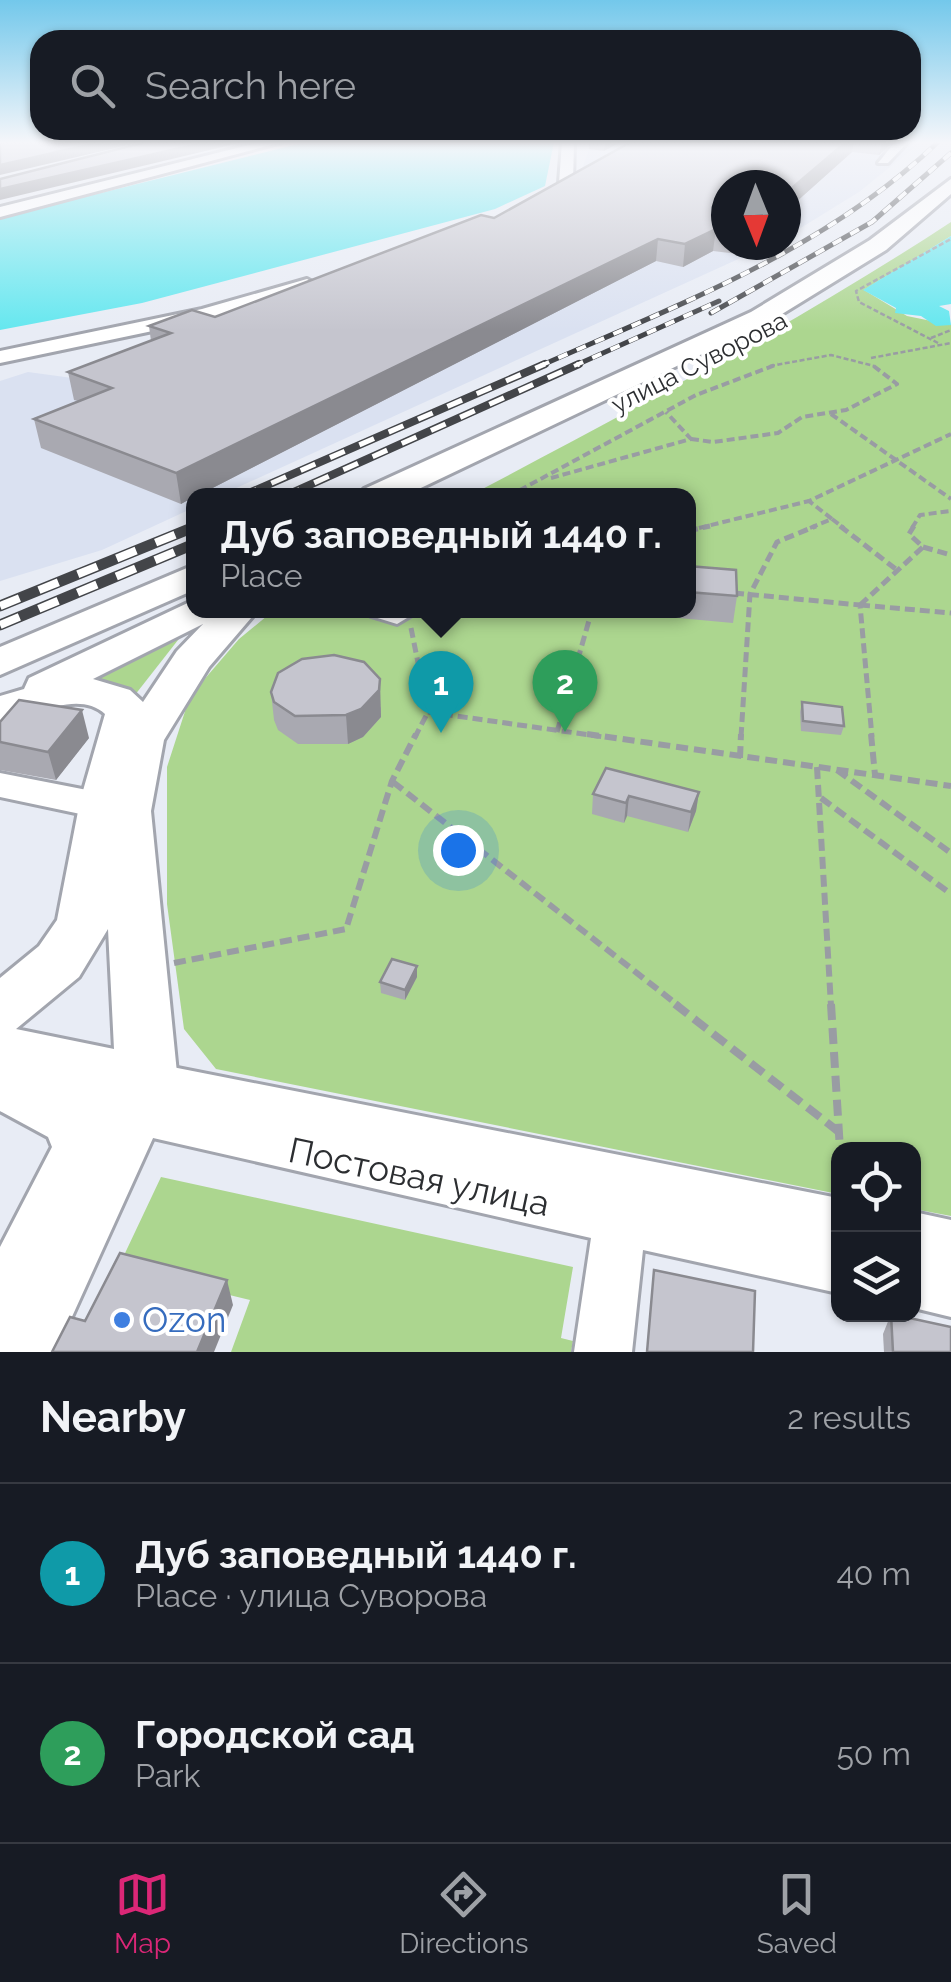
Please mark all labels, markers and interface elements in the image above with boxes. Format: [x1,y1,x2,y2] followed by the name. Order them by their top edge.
[30,30,921,140] search box
[65,58,120,113] icon: search
[145,63,356,108] text: Search here
[711,170,801,260] north arrow
[606,305,792,419] street label: улица Суворова
[186,488,696,618] popup
[220,512,662,557] text: Дуб заповедный 1440 г.
[220,557,302,594] text: Place
[408,650,474,733] pin: 1
[532,650,598,732] pin: 2
[433,825,484,876] your location
[285,1129,553,1224] street label: Постовая улица
[831,1142,921,1322] map controls
[831,1142,921,1232] button: locate
[831,1232,921,1322] button: layers
[142,1299,226,1340] place label: Ozon
[111,1309,133,1331] marker: Ozon
[40,1393,186,1442] text: Nearby
[787,1399,911,1436] text: 2 results
[135,1532,577,1577] text: Дуб заповедный 1440 г.
[65,1555,80,1592] text: 1
[836,1555,911,1592] text: 40 m
[135,1577,487,1614] text: Place · улица Суворова
[135,1712,414,1757] text: Городской сад
[63,1735,82,1772] text: 2
[836,1735,911,1772] text: 50 m
[135,1757,200,1794] text: Park
[114,1867,171,1960] tab: Map
[399,1867,529,1960] tab: Directions
[757,1867,837,1960] tab: Saved

